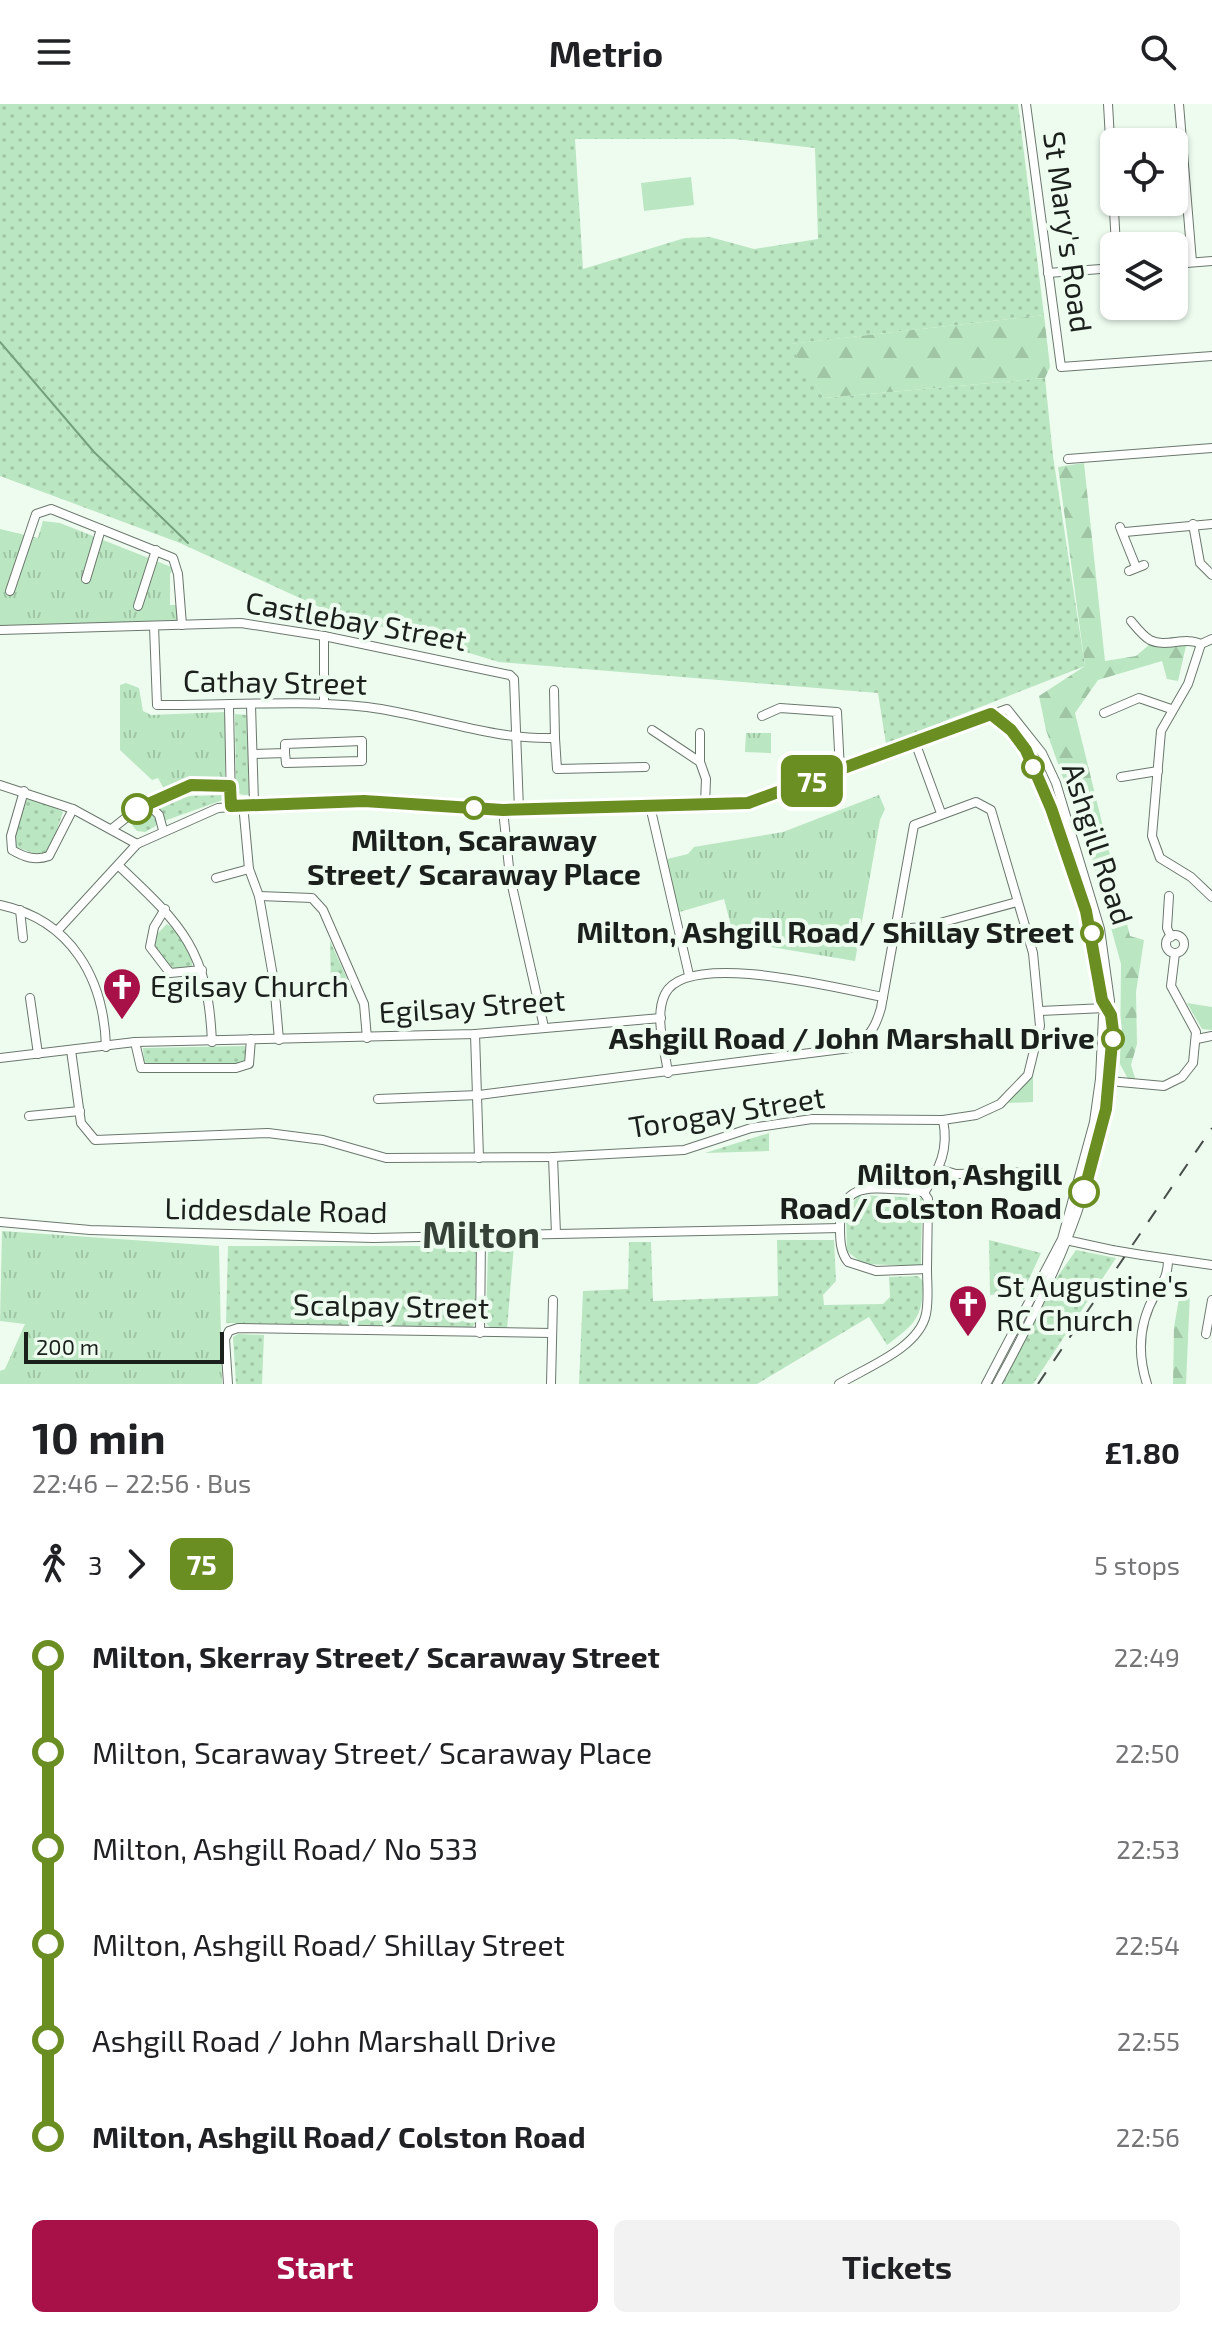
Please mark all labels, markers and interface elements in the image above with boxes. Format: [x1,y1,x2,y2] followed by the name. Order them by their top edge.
[32,30,76,74] icon: menu
[1136,30,1180,74] icon: search
[549,31,663,74] text: Metrio
[1100,128,1188,320] map controls
[1100,128,1188,216] button: locate
[1037,129,1101,335] street label: St Mary's Road
[1100,232,1188,320] button: layers
[243,583,470,657] street label: Castlebay Street
[183,661,367,701] street label: Cathay Street
[776,755,848,807] line badge: 75
[1022,756,1044,778] unlabelled marker
[1056,758,1142,929] street label: Ashgill Road
[797,764,827,798] text: 75
[122,794,152,824] unlabelled marker
[463,797,485,819] marker: Milton, Scaraway Street/ Scaraway Place
[307,821,641,892] place label: Milton, Scaraway Street/ Scaraway Place
[576,913,1074,950] place label: Milton, Ashgill Road/ Shillay Street
[1081,922,1103,944] marker: Milton, Ashgill Road/ Shillay Street
[101,966,143,1021] church icon: Egilsay Church
[150,967,349,1003] place label: Egilsay Church
[377,981,566,1029] street label: Egilsay Street
[609,1019,1095,1055] place label: Ashgill Road / John Marshall Drive
[1102,1028,1124,1050] marker: Ashgill Road / John Marshall Drive
[626,1078,827,1144] street label: Torogay Street
[779,1155,1062,1225] place label: Milton, Ashgill Road/ Colston Road
[1069,1177,1099,1207] marker: Milton, Ashgill Road/ Colston Road
[164,1189,388,1229] street label: Liddesdale Road
[422,1210,540,1256] district label: Milton
[996,1267,1189,1337] place label: St Augustine's RC Church
[947,1283,989,1338] church icon: St Augustine's RC Church
[293,1285,489,1325] street label: Scalpay Street
[24,1328,224,1364] scale bar
[36,1333,99,1359] text: 200 m
[32,1410,166,1463] text: 10 min
[1105,1434,1180,1470] text: £1.80
[32,1467,251,1498] text: 22:46 – 22:56 · Bus
[32,1542,76,1586] icon: walk
[114,1542,158,1586] icon: forward
[186,1547,217,1581] text: 75
[88,1549,102,1580] text: 3
[1094,1549,1180,1580] text: 5 stops
[92,1638,660,1674] text: Milton, Skerray Street/ Scaraway Street
[1114,1641,1180,1672] text: 22:49
[92,1734,652,1770] text: Milton, Scaraway Street/ Scaraway Place
[1115,1737,1180,1768] text: 22:50
[92,1830,478,1866] text: Milton, Ashgill Road/ No 533
[1116,1833,1180,1864] text: 22:53
[92,1926,565,1962] text: Milton, Ashgill Road/ Shillay Street
[1115,1929,1180,1960] text: 22:54
[92,2022,556,2058] text: Ashgill Road / John Marshall Drive
[1117,2025,1180,2056] text: 22:55
[92,2118,586,2154] text: Milton, Ashgill Road/ Colston Road
[1116,2121,1180,2152] text: 22:56
[32,2220,598,2312] button: Start
[614,2220,1180,2312] button: Tickets

